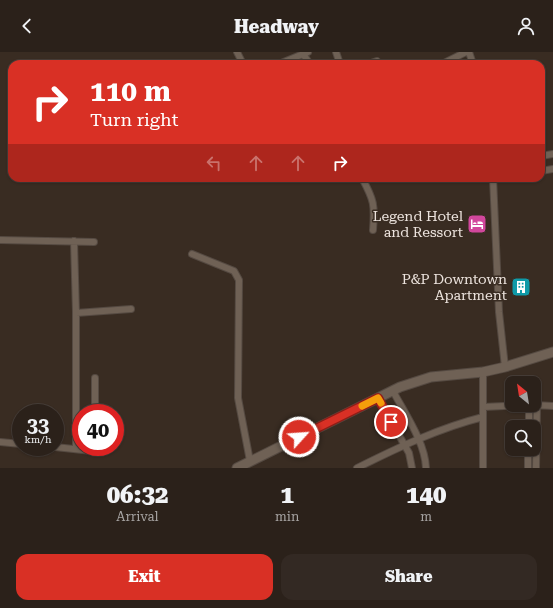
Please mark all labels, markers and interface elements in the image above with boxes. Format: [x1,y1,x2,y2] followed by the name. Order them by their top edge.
[16,15,38,37] icon: back
[515,15,537,37] icon: person
[234,16,319,37] text: Headway
[90,75,171,108] text: 110 m
[24,76,76,128] icon: right
[90,109,178,130] text: Turn right
[203,152,225,174] icon: left
[245,152,267,174] icon: ahead
[287,152,309,174] icon: ahead
[329,152,351,174] icon: right
[373,208,464,240] place label: Legend Hotel and Ressort
[466,213,488,235] hotel icon: Legend Hotel and Ressort
[402,271,507,303] place label: P&P Downtown Apartment
[510,276,532,298] building icon: P&P Downtown Apartment
[505,376,541,412] north arrow
[505,376,541,456] map controls
[72,404,124,456] speed limit sign: 40
[374,405,408,439] pin
[380,411,402,433] icon: arrive
[27,413,49,437] text: 33
[278,416,320,458] position arrow
[505,420,541,456] button: search
[25,434,51,445] text: km/h
[107,481,168,509] text: 06:32
[280,481,294,509] text: 1
[406,481,446,509] text: 140
[116,509,159,524] text: Arrival
[275,509,299,524] text: min
[420,509,432,524] text: m
[16,554,273,600] button: Exit
[281,554,537,600] button: Share

